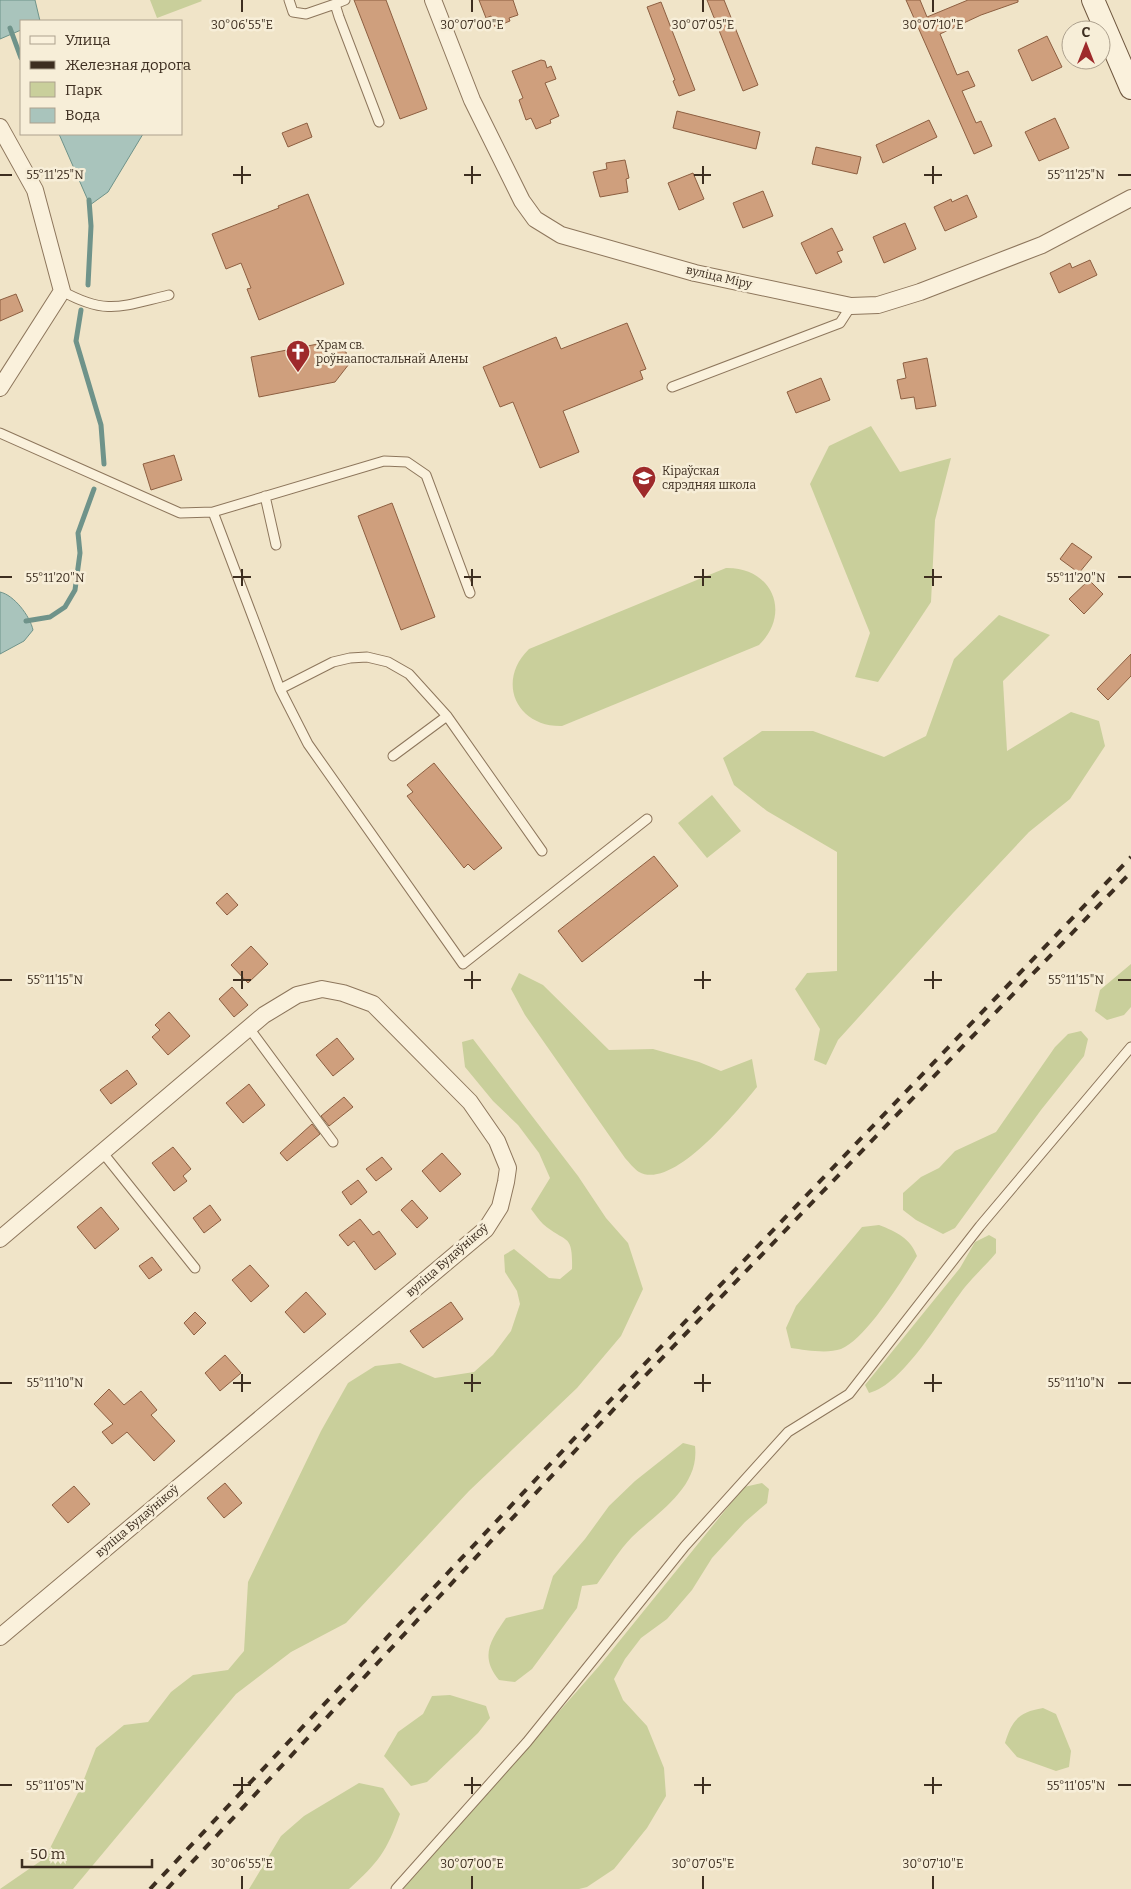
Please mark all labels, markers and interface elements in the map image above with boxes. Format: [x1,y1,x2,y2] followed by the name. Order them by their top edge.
[211,18,273,32] text: 30°06'55"E
[440,18,504,32] text: 30°07'00"E
[672,18,734,32] text: 30°07'05"E
[903,18,963,32] text: 30°07'10"E
[20,20,182,135] legend
[1061,20,1111,70] north arrow
[1082,24,1091,41] text: С
[65,31,111,49] text: Улица
[65,56,191,74] text: Железная дорога
[65,81,103,99] text: Парк
[65,106,100,124] text: Вода
[26,168,84,182] text: 55°11'25"N
[1047,168,1105,182] text: 55°11'25"N
[684,263,754,292] street label: вуліца Міру
[316,338,469,366] place label: Храм св. роўнаапостальнай Алены
[285,339,311,373] church icon: Храм св. роўнаапостальнай Алены
[662,464,756,492] place label: Кіраўская сярэдняя школа
[631,465,657,499] school or university icon: Кіраўская сярэдняя школа
[26,571,85,585] text: 55°11'20"N
[1047,571,1106,585] text: 55°11'20"N
[27,973,83,987] text: 55°11'15"N
[1048,973,1104,987] text: 55°11'15"N
[403,1220,492,1300] street label: вуліца Будаўнікоў
[26,1376,84,1390] text: 55°11'10"N
[1047,1376,1105,1390] text: 55°11'10"N
[92,1482,182,1560] street label: вуліца Будаўнікоў
[26,1779,85,1793] text: 55°11'05"N
[1047,1779,1106,1793] text: 55°11'05"N
[22,1836,152,1868] scale bar
[30,1845,66,1863] text: 50 m
[211,1857,273,1871] text: 30°06'55"E
[440,1857,504,1871] text: 30°07'00"E
[672,1857,734,1871] text: 30°07'05"E
[903,1857,963,1871] text: 30°07'10"E

